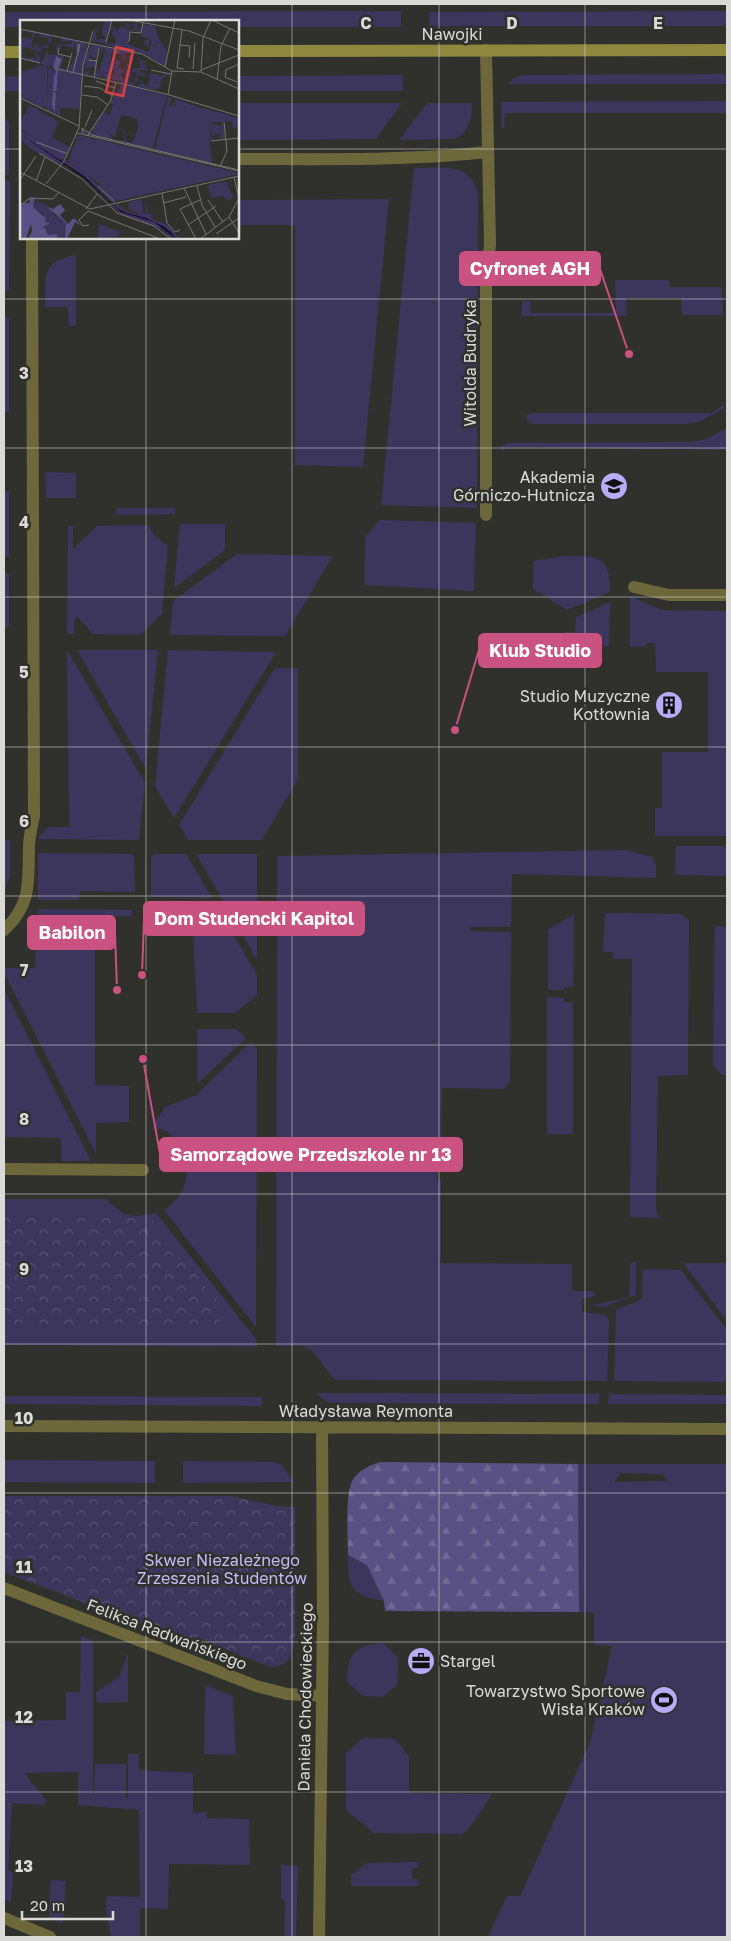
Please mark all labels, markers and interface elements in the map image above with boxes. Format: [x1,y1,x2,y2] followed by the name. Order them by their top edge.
[360,13,372,33] text: C
[506,13,518,33] text: D
[653,13,663,33] text: E
[20,20,239,239] inset map
[421,24,483,44] street label: Nawojki
[460,252,600,285] callout: Cyfronet AGH
[470,257,590,279] text: Cyfronet AGH
[460,299,480,427] street label: Witolda Budryka
[19,363,29,383] text: 3
[453,467,595,505] place label: Akademia Górniczo-Hutnicza
[599,471,629,501] school or university icon: Akademia Górniczo-Hutnicza
[19,512,29,532] text: 4
[479,634,601,667] callout: Klub Studio
[489,639,591,661] text: Klub Studio
[19,662,29,682] text: 5
[520,686,650,724] place label: Studio Muzyczne Kotłownia
[654,690,684,720] building icon: Studio Muzyczne Kotłownia
[19,811,29,831] text: 6
[144,902,364,935] callout: Dom Studencki Kapitol
[154,907,354,929] text: Dom Studencki Kapitol
[28,916,115,949] callout: Babilon
[39,921,105,943] text: Babilon
[20,960,29,980] text: 7
[19,1109,29,1129] text: 8
[160,1138,462,1171] callout: Samorządowe Przedszkole nr 13
[170,1143,452,1165] text: Samorządowe Przedszkole nr 13
[19,1259,29,1279] text: 9
[279,1401,453,1421] street label: Władysława Reymonta
[15,1408,33,1428] text: 10
[137,1550,307,1588] park label: Skwer Niezależnego Zrzeszenia Studentów
[16,1557,32,1577] text: 11
[84,1594,250,1674] street label: Feliksa Radwańskiego
[293,1602,317,1792] street label: Daniela Chodowieckiego
[406,1646,436,1676] office icon: Stargel
[440,1651,496,1671] place label: Stargel
[466,1681,645,1719] place label: Towarzystwo Sportowe Wisła Kraków
[649,1685,679,1715] sports icon: Towarzystwo Sportowe Wisła Kraków
[15,1707,33,1727] text: 12
[15,1856,33,1876] text: 13
[22,1888,114,1920] scale bar
[30,1896,65,1914] text: 20 m

